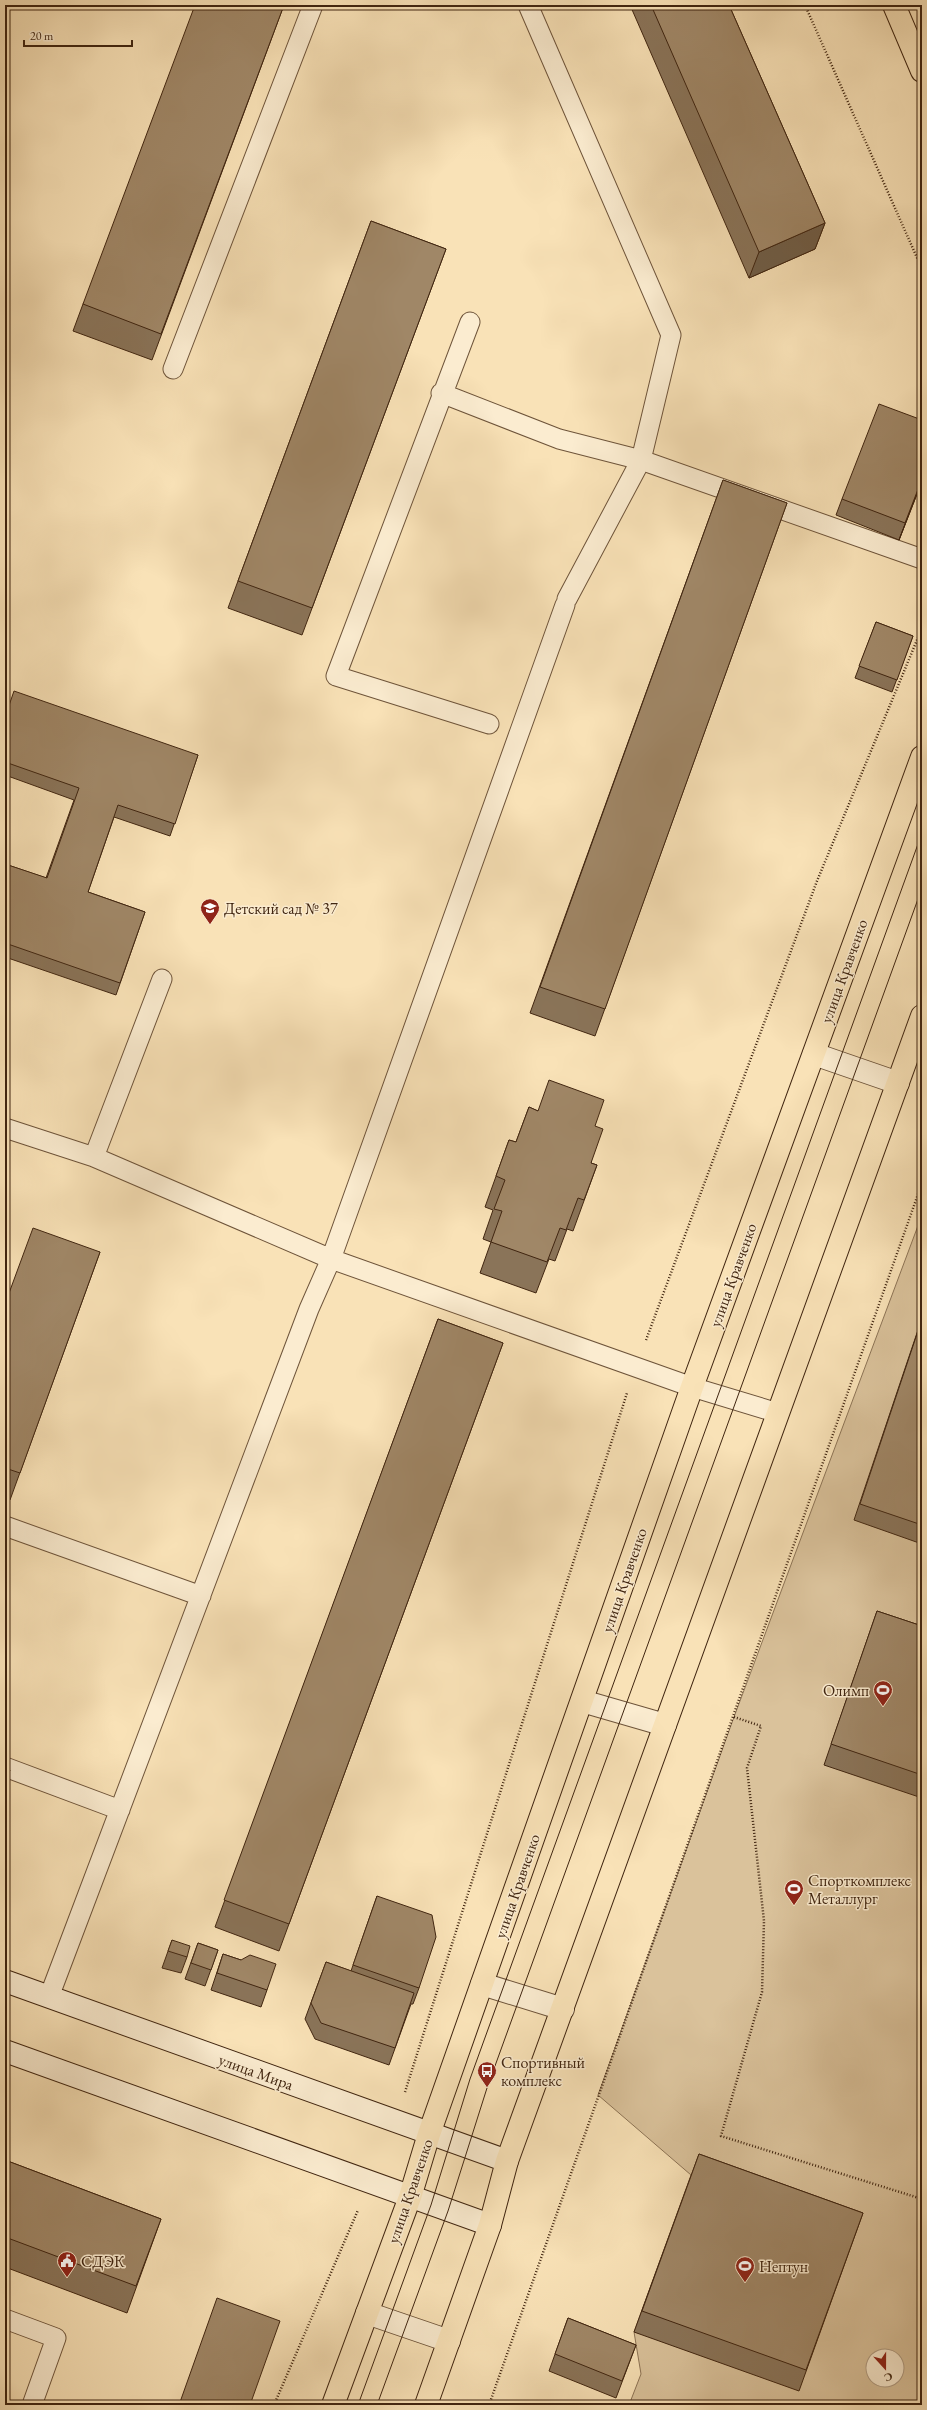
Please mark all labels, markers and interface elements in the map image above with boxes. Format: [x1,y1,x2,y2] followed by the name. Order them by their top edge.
[24,22,132,48] scale bar
[30,28,54,44] text: 20 m
[199,897,221,925] school or university icon: Детский сад № 37
[224,898,338,919] place label: Детский сад № 37
[815,916,873,1026] street label: улица Кравченко
[704,1220,762,1330] street label: улица Кравченко
[596,1525,652,1635] street label: улица Кравченко
[872,1679,894,1707] sports icon: Олимп
[823,1680,869,1701] place label: Олимп
[489,1831,545,1941] street label: улица Кравченко
[808,1870,911,1909] place label: Спорткомплекс Металлург
[783,1878,805,1906] sports icon: Спорткомплекс Металлург
[216,2049,297,2095] street label: улица Мира
[501,2052,586,2091] place label: Спортивный комплекс
[476,2060,498,2088] bus stop icon: Спортивный комплекс
[382,2136,438,2246] street label: улица Кравченко
[56,2250,78,2278] public building icon: СДЭК
[81,2251,125,2272] place label: СДЭК
[734,2255,756,2283] sports icon: Нептун
[759,2256,808,2277] place label: Нептун
[865,2348,905,2388] north arrow
[882,2369,895,2385] text: С

